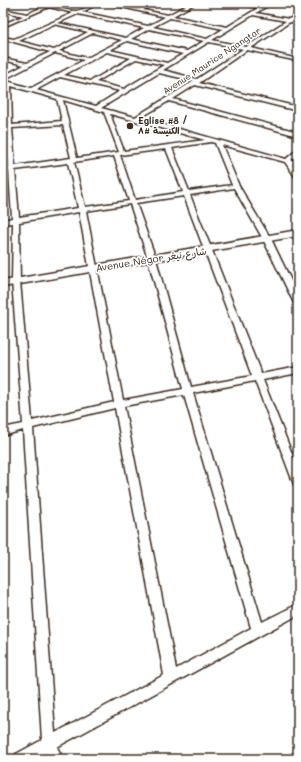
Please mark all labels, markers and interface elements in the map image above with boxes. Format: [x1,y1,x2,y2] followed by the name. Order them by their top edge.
[161,25,263,96] street label: Avenue Maurice Ngangtar
[138,115,187,137] place label: Eglise #8 / الكنيسة #٨
[125,121,135,131] marker: Eglise #8 / الكنيسة #٨
[95,243,208,276] street label: Avenue Négor شارع نيغر

